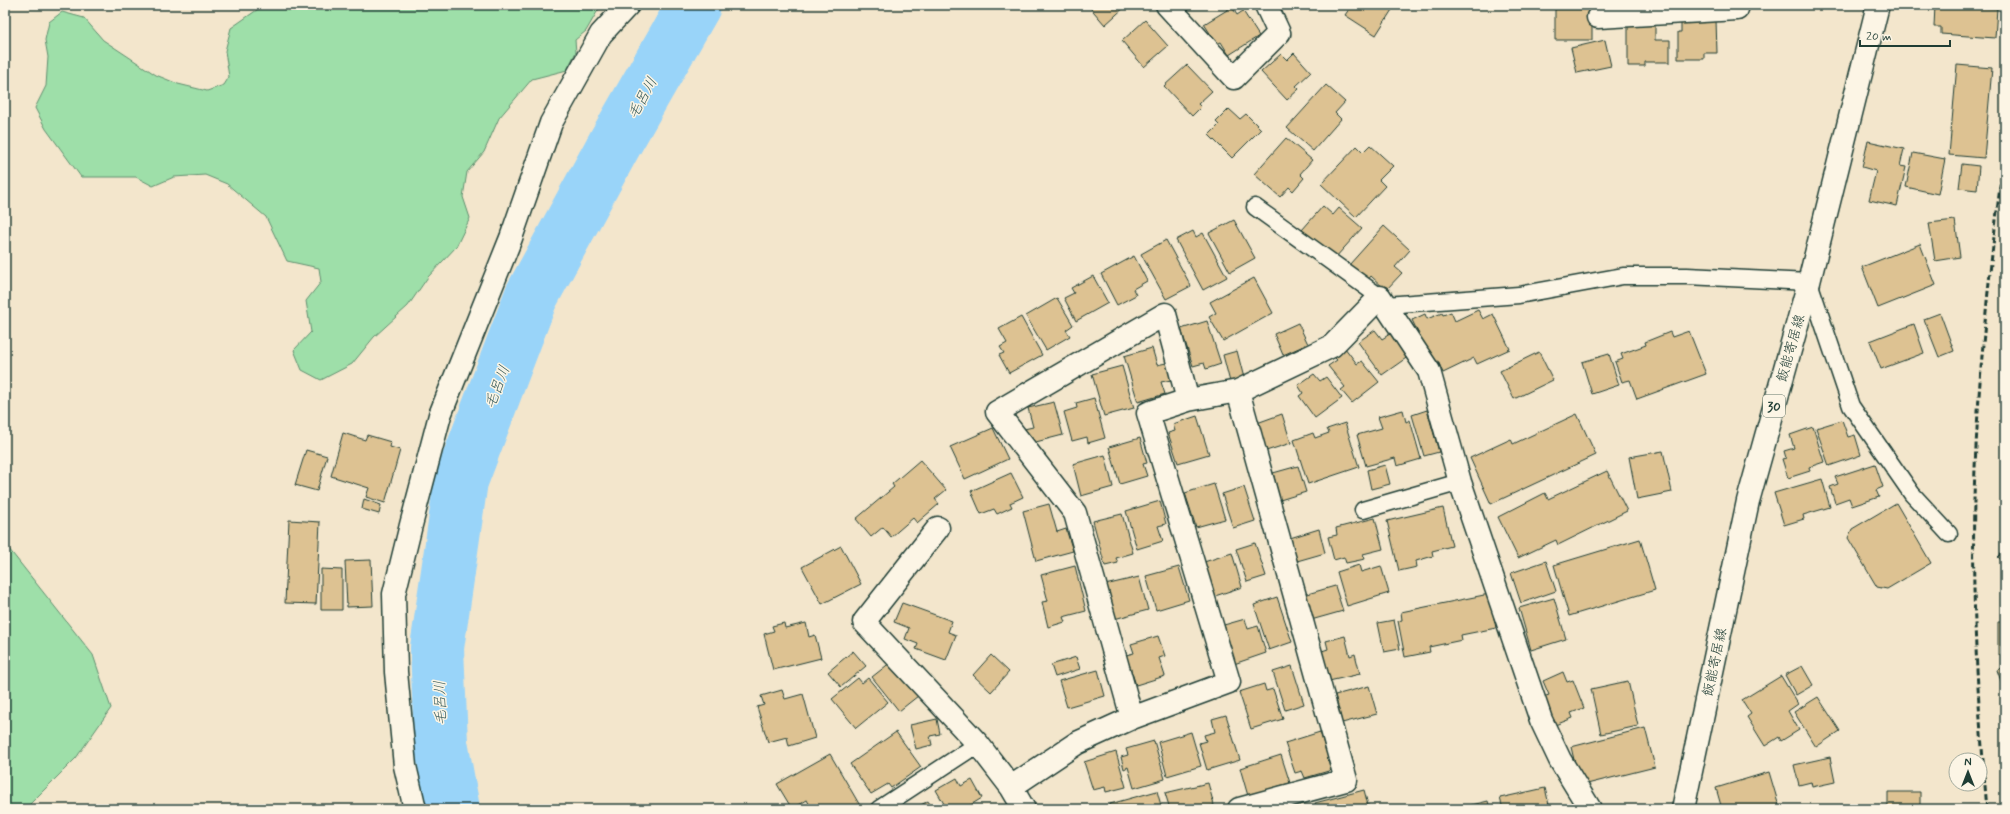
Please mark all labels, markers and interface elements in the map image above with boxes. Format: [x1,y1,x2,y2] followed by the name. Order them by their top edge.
[1860,22,1950,48] scale bar
[1866,29,1892,45] text: 20 m
[623,74,663,123] water label: 毛呂川
[1773,312,1809,384] street label: 飯能寄居線
[481,363,515,412] water label: 毛呂川
[1763,395,1785,417] road number: 30
[1699,626,1731,698] street label: 飯能寄居線
[430,680,452,726] water label: 毛呂川
[1948,752,1988,792] north arrow
[1964,756,1972,770] text: N

